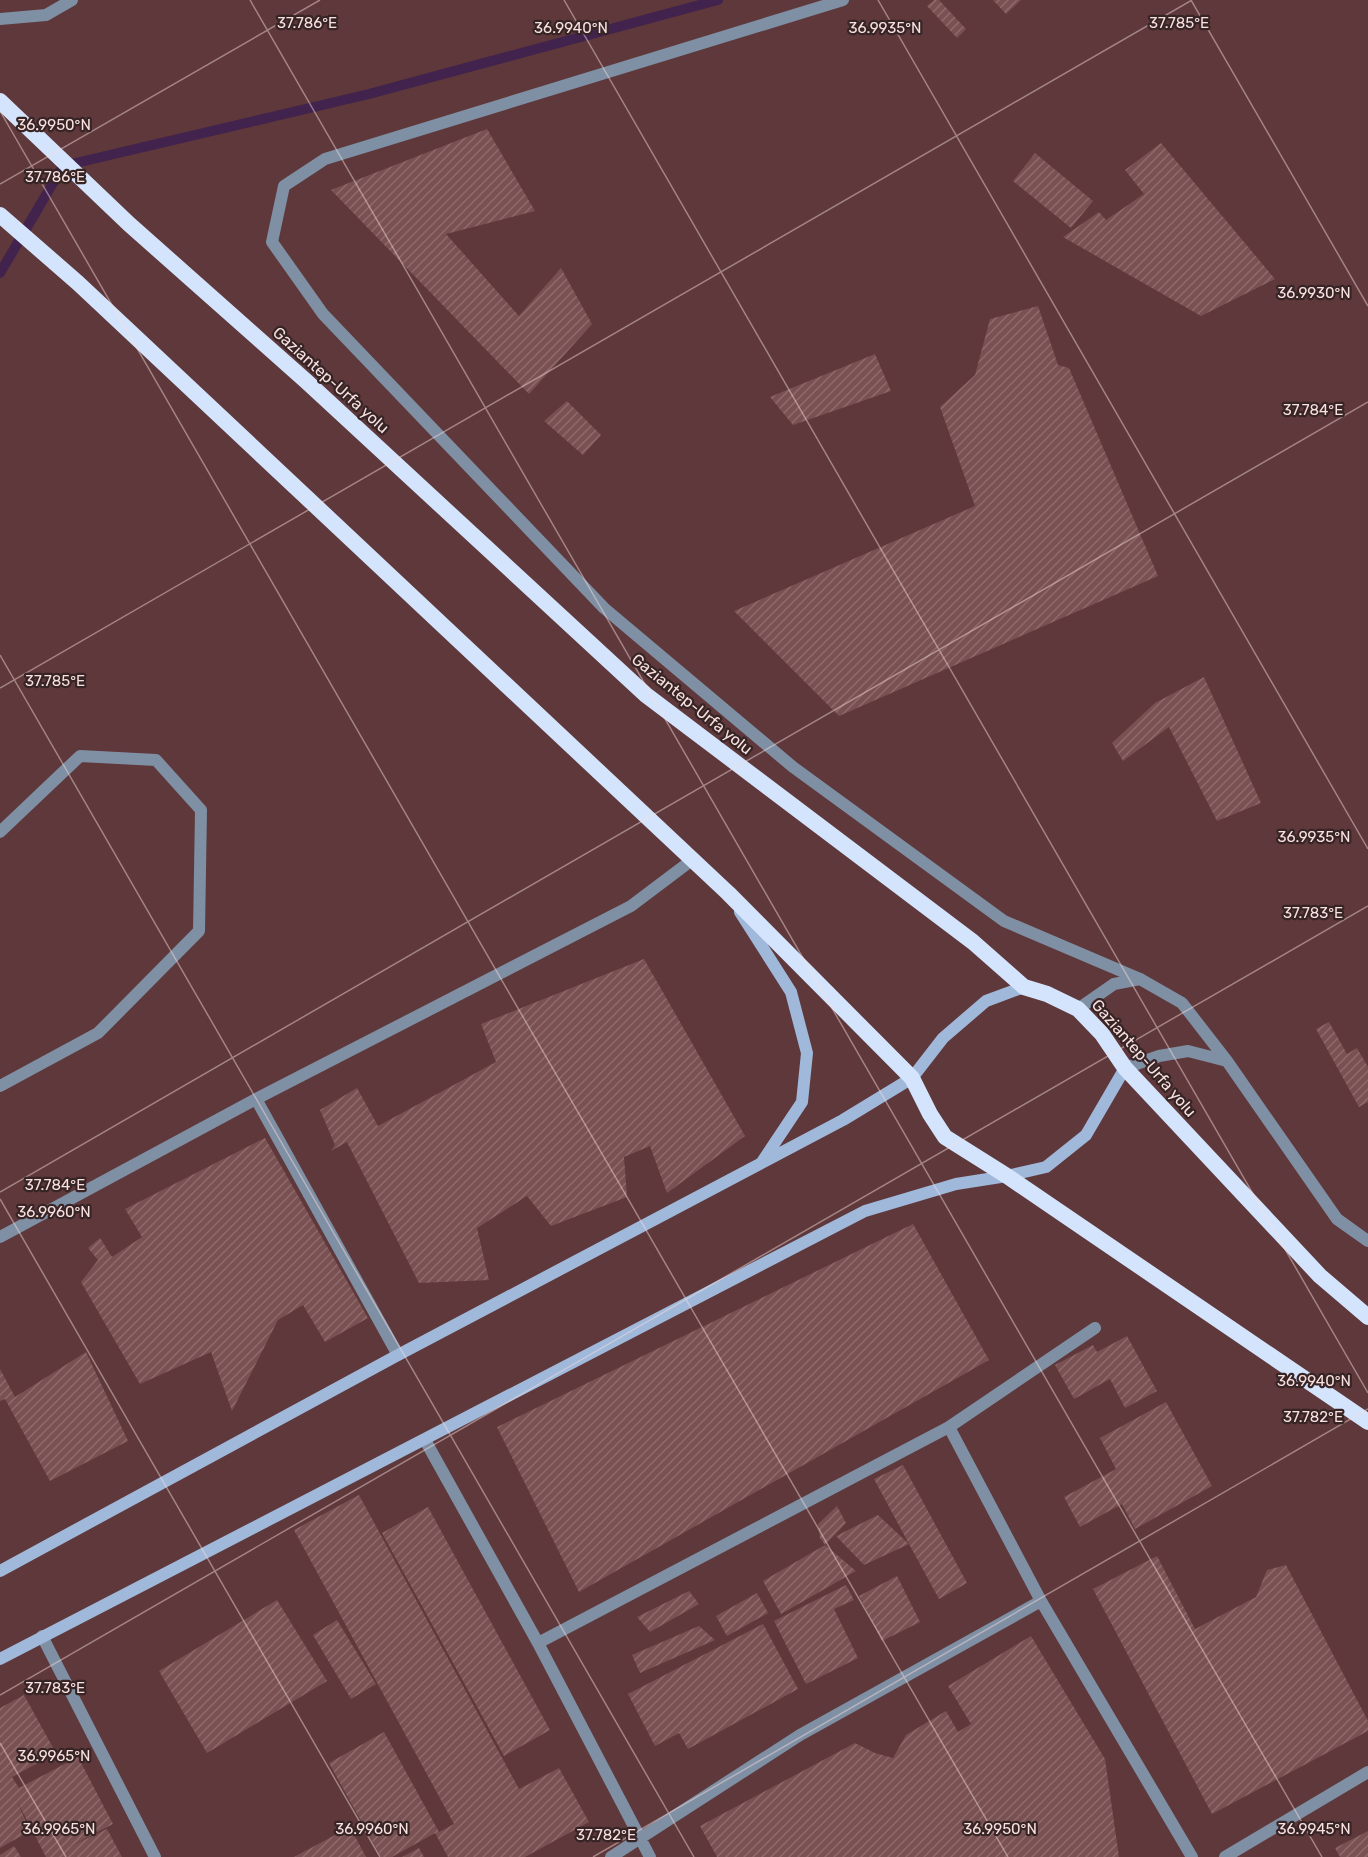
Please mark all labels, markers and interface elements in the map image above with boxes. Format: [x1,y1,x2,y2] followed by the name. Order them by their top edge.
[277,14,337,32] text: 37.786°E
[1149,14,1209,32] text: 37.785°E
[534,19,608,37] text: 36.9940°N
[849,19,921,37] text: 36.9935°N
[17,116,91,134] text: 36.9950°N
[25,168,85,186] text: 37.786°E
[1277,284,1351,302] text: 36.9930°N
[269,323,393,437] street label: Gaziantep-Urfa yolu
[1283,401,1343,419] text: 37.784°E
[628,650,756,758] street label: Gaziantep-Urfa yolu
[25,672,85,690] text: 37.785°E
[1278,828,1350,846] text: 36.9935°N
[1283,904,1343,922] text: 37.783°E
[1088,995,1200,1121] street label: Gaziantep-Urfa yolu
[25,1176,85,1194] text: 37.784°E
[17,1203,91,1221] text: 36.9960°N
[1277,1372,1351,1390] text: 36.9940°N
[1283,1408,1343,1426] text: 37.782°E
[25,1679,85,1697] text: 37.783°E
[17,1747,91,1765] text: 36.9965°N
[22,1820,96,1838] text: 36.9965°N
[335,1820,409,1838] text: 36.9960°N
[963,1820,1037,1838] text: 36.9950°N
[1277,1820,1351,1838] text: 36.9945°N
[576,1826,636,1844] text: 37.782°E

